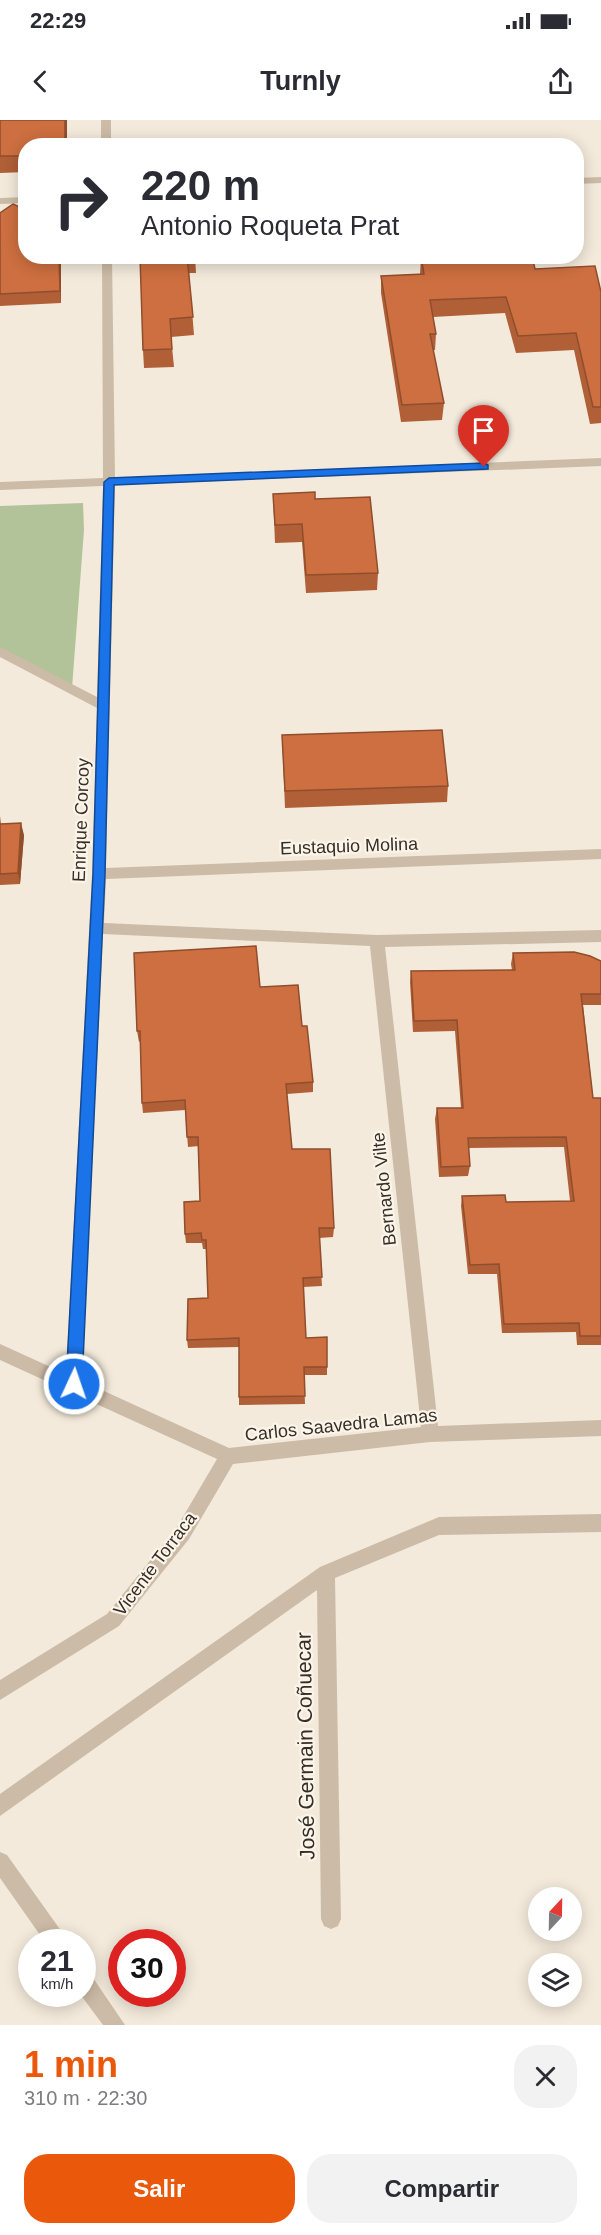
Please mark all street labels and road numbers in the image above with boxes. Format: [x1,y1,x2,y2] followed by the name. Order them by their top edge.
[69,758,93,882] street label: Enrique Corcoy
[280,834,419,858] street label: Eustaquio Molina
[368,1131,400,1247] street label: Bernardo Vilte
[244,1405,438,1445] street label: Carlos Saavedra Lamas
[110,1508,201,1620] street label: Vicente Torraca
[292,1632,318,1860] street label: José Germain Coñuecar

